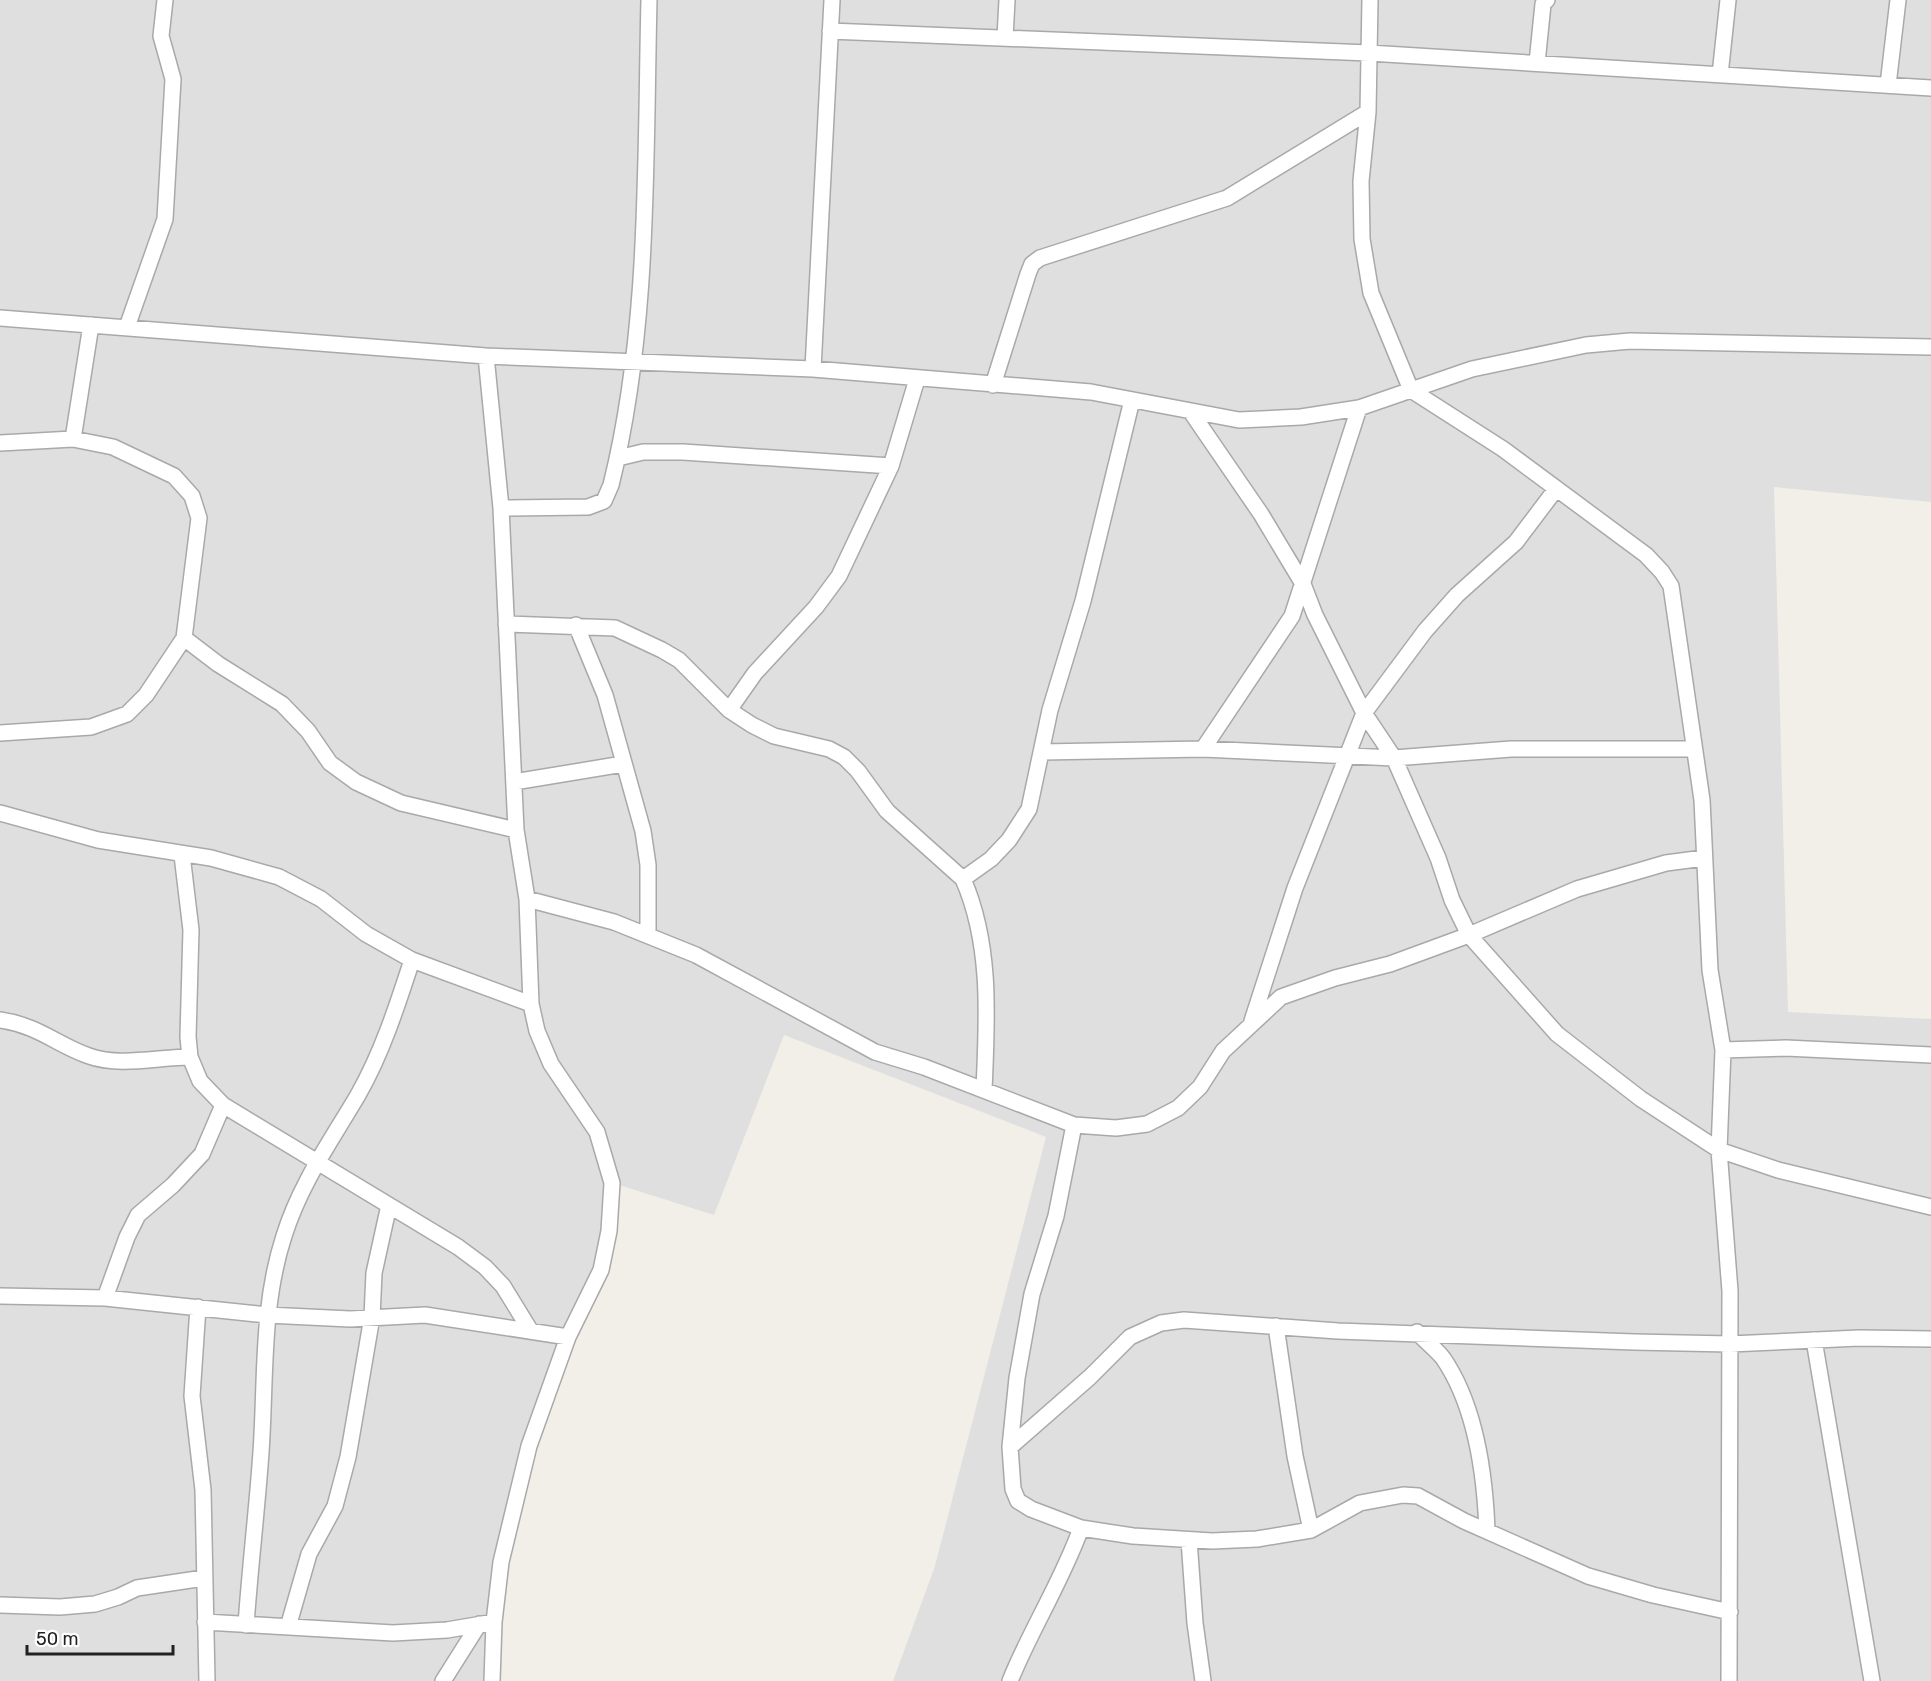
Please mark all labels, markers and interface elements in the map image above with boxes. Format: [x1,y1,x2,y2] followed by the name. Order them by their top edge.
[27,1618,172,1656] scale bar
[36,1628,79,1650] text: 50 m

